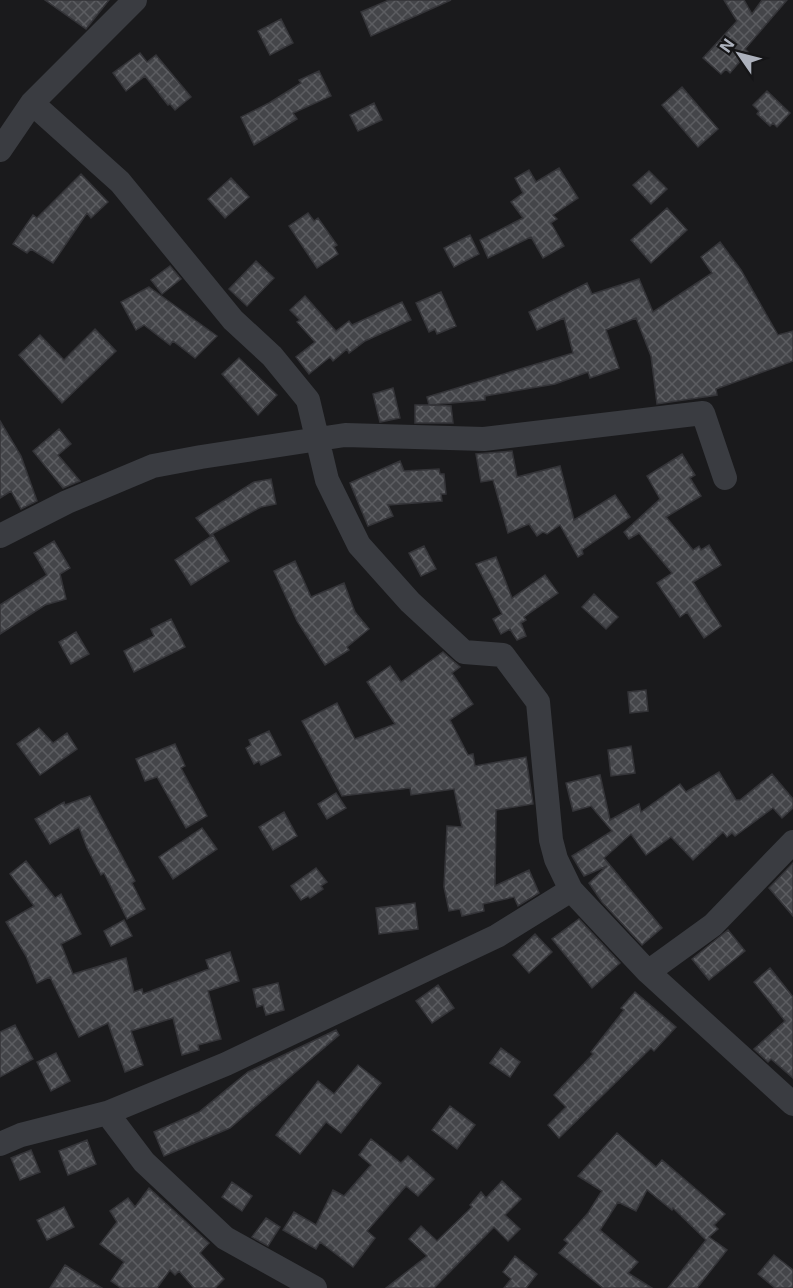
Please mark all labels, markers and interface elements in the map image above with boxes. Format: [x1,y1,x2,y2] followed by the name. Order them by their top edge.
[709,24,769,84] north arrow
[715,35,738,56] text: N

